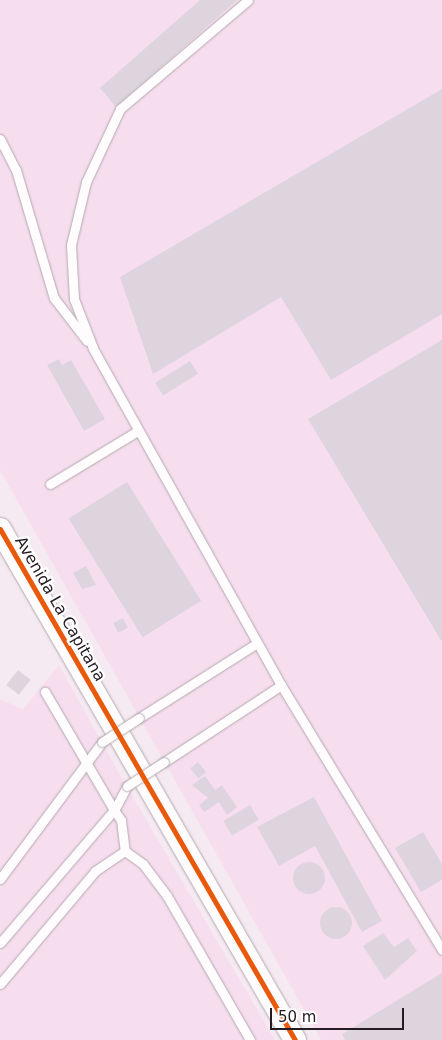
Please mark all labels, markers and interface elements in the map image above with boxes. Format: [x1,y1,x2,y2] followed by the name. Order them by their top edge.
[11,533,109,685] street label: Avenida La Capitana
[272,998,406,1030] scale bar
[278,1008,316,1026] text: 50 m

